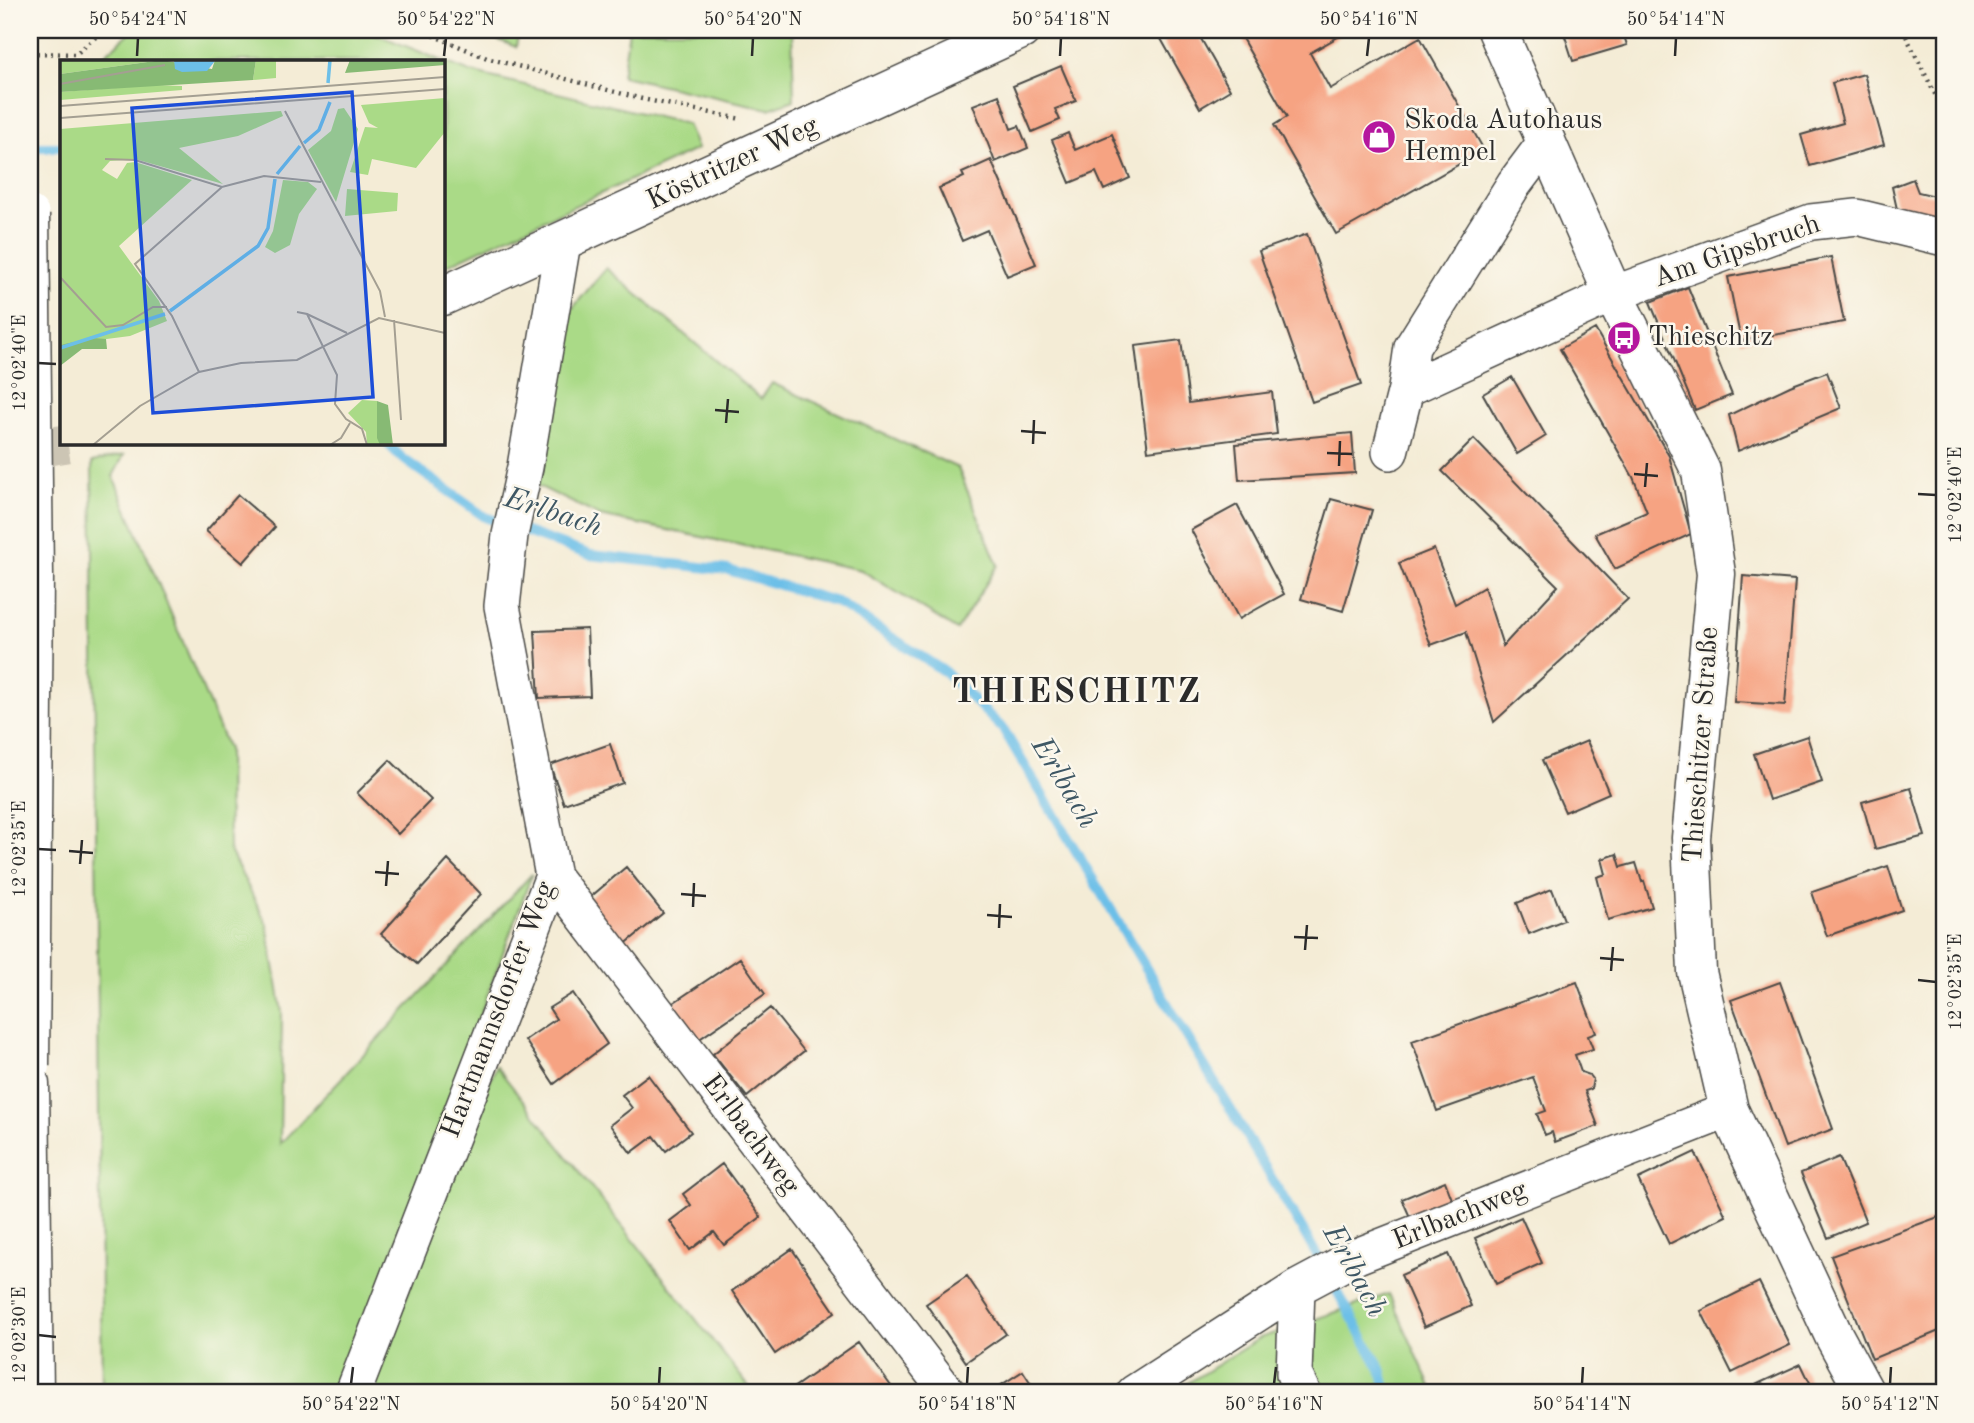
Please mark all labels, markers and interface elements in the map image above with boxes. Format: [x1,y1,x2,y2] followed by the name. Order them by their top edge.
[89,11,187,29] text: 50°54'24"N
[397,11,495,29] text: 50°54'22"N
[704,11,802,29] text: 50°54'20"N
[1012,11,1110,29] text: 50°54'18"N
[1320,11,1418,29] text: 50°54'16"N
[1627,11,1725,29] text: 50°54'14"N
[60,60,444,444] inset map
[1404,107,1602,167] place label: Skoda Autohaus Hempel
[643,112,823,216] street label: Köstritzer Weg
[1360,118,1398,156] shop icon: Skoda Autohaus Hempel
[1650,210,1824,294] street label: Am Gipsbruch
[11,315,29,411] text: 12°02'40"E
[1605,319,1643,357] bus stop icon: Thieschitz
[1648,324,1773,352] place label: Thieschitz
[1947,447,1965,543] text: 12°02'40"E
[499,483,606,543] water label: Erlbach
[1680,626,1724,864] street label: Thieschitzer Straße
[952,675,1202,710] district label: THIESCHITZ
[1025,731,1103,834] water label: Erlbach
[11,801,29,897] text: 12°02'35"E
[437,878,561,1142] street label: Hartmannsdorfer Weg
[1947,934,1965,1030] text: 12°02'35"E
[696,1070,804,1200] street label: Erlbachweg
[1389,1176,1531,1256] street label: Erlbachweg
[1316,1219,1392,1323] water label: Erlbach
[11,1287,29,1383] text: 12°02'30"E
[302,1396,400,1414] text: 50°54'22"N
[610,1396,708,1414] text: 50°54'20"N
[918,1396,1016,1414] text: 50°54'18"N
[1225,1396,1323,1414] text: 50°54'16"N
[1533,1396,1631,1414] text: 50°54'14"N
[1841,1396,1939,1414] text: 50°54'12"N

